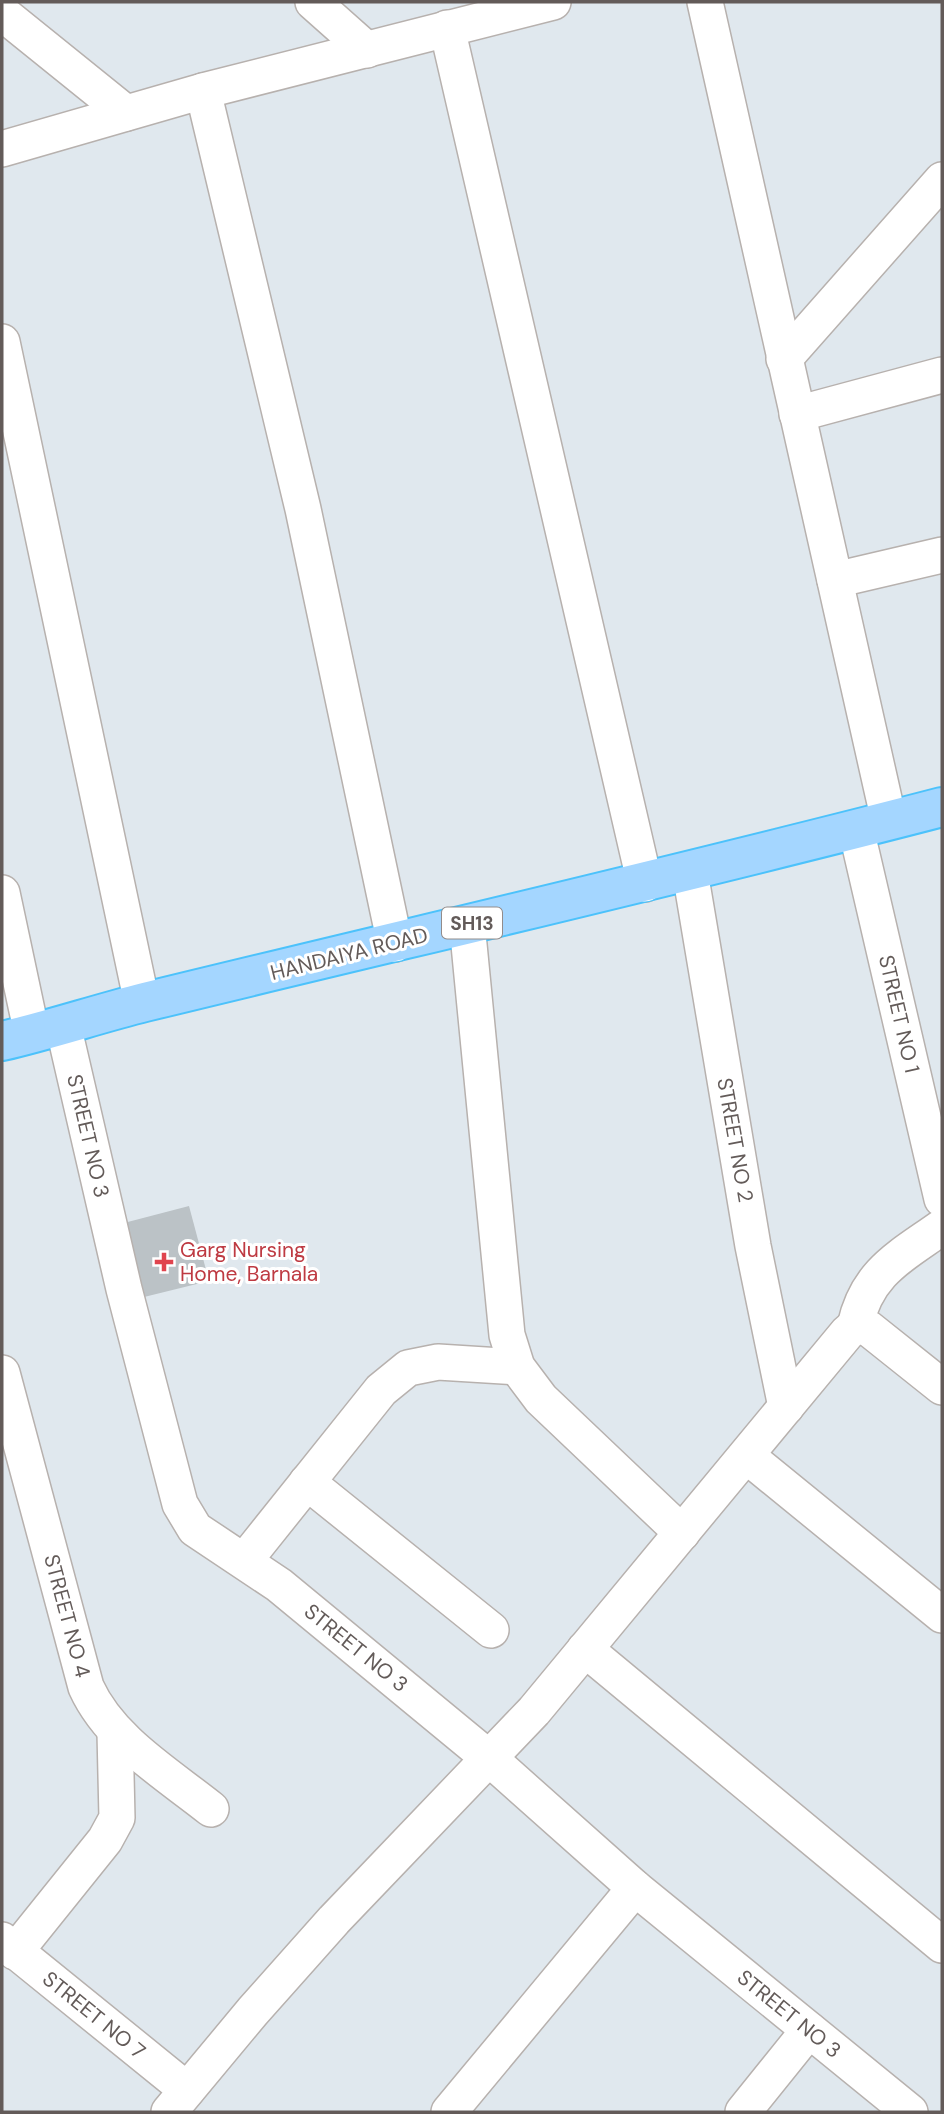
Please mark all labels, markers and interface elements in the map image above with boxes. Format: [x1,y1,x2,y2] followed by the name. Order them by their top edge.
[442,908,502,939] road number: SH13
[267,921,431,987] street label: HANDAIYA ROAD
[872,952,926,1076] street label: STREET NO 1
[60,1071,116,1201] street label: STREET NO 3
[710,1076,760,1204] street label: STREET NO 2
[180,1236,318,1288] place label: Garg Nursing Home, Barnala
[154,1252,174,1272] marker: Garg Nursing Home, Barnala
[37,1551,97,1681] street label: STREET NO 4
[298,1597,414,1699] street label: STREET NO 3
[731,1963,847,2065] street label: STREET NO 3
[37,1965,151,2065] street label: STREET NO 7

